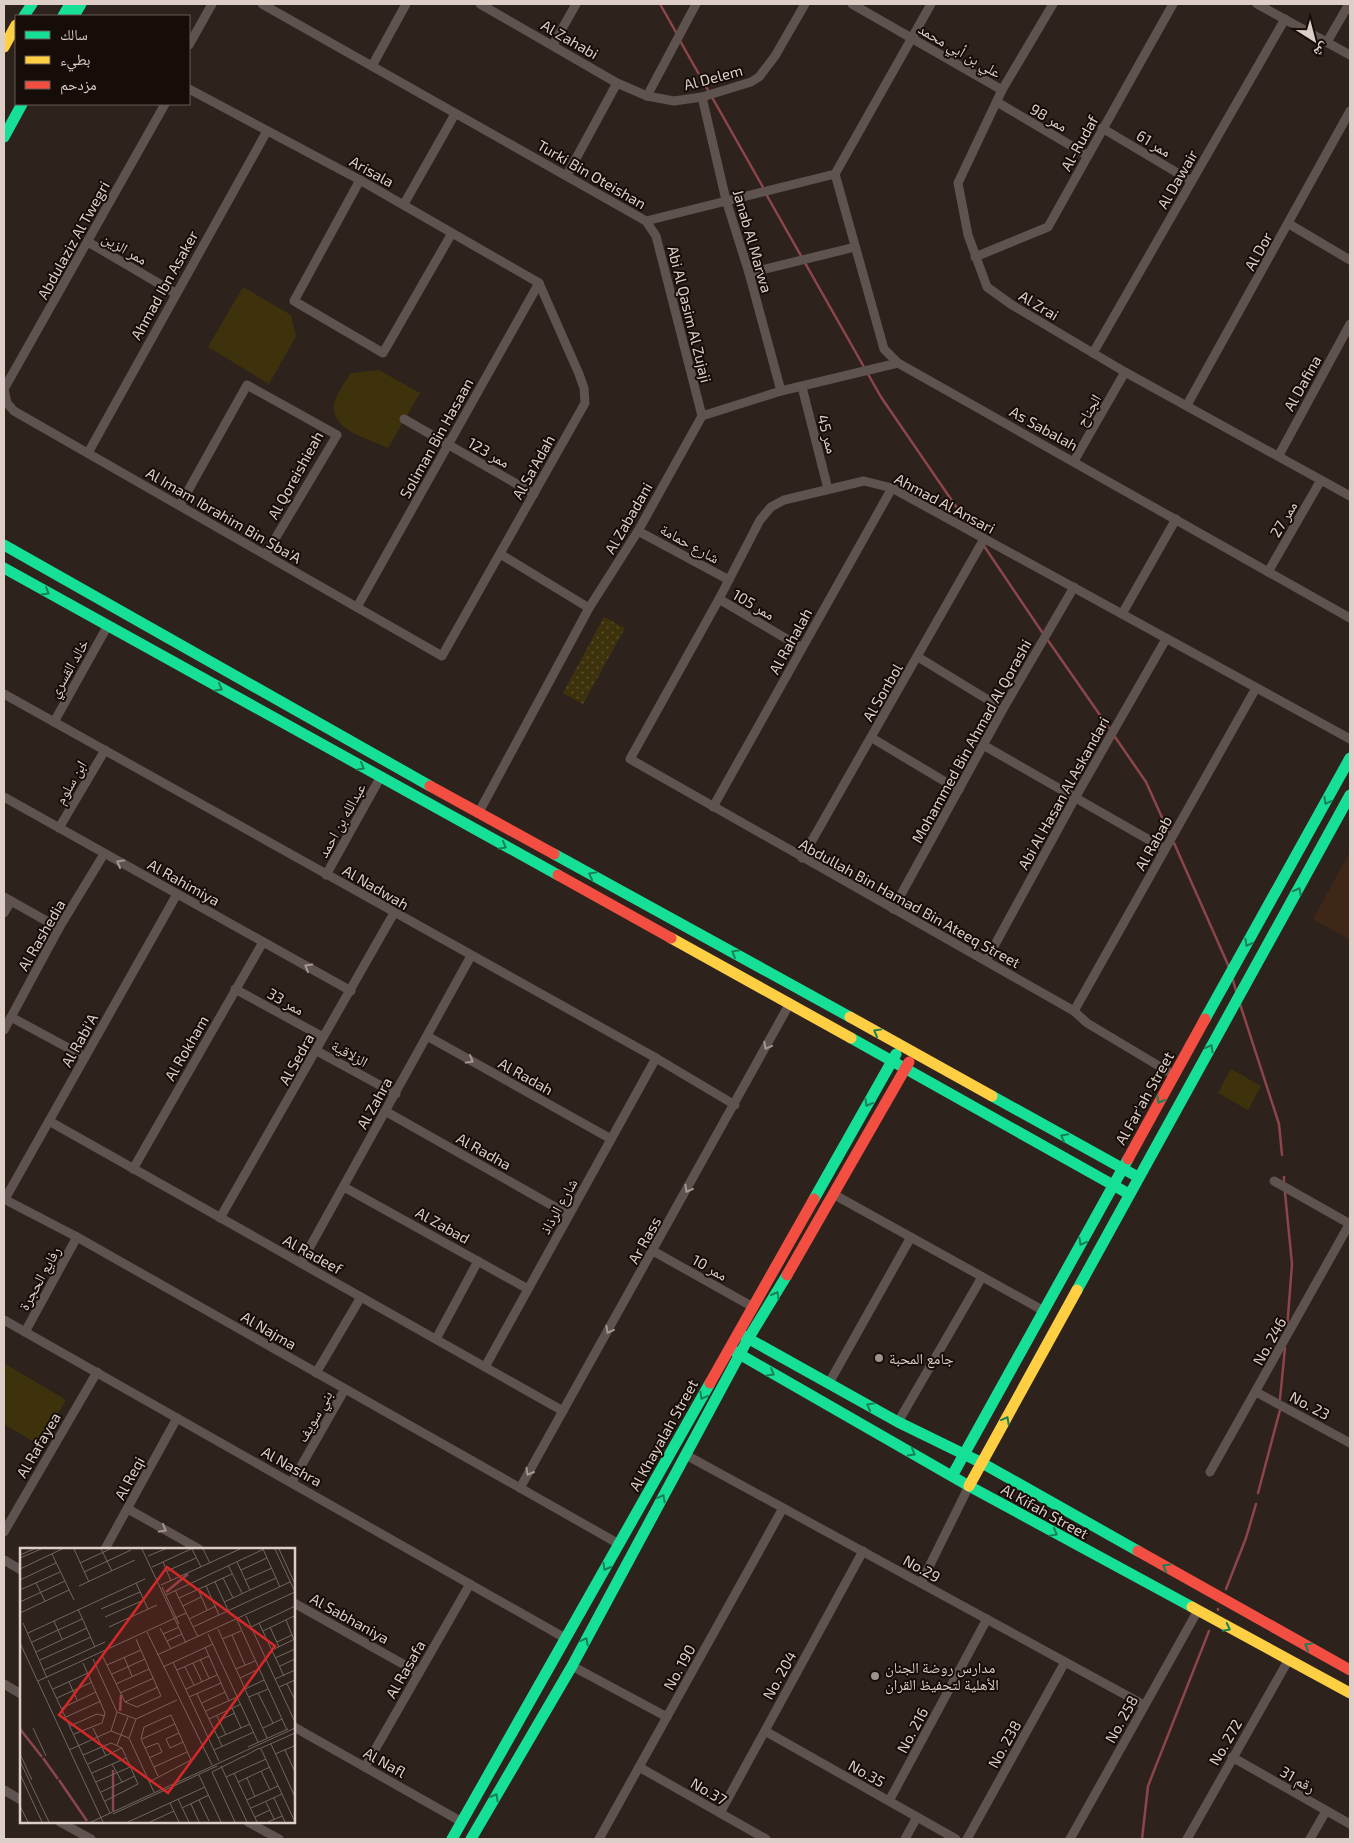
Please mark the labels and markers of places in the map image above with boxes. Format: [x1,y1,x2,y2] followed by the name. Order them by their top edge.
[889,1349,954,1369] place label: جامع المحبة
[873,1352,885,1364] marker: جامع المحبة
[885,1658,999,1695] place label: مدارس روضة الجنان الأهلية لتحفيظ القران
[869,1670,881,1682] marker: مدارس روضة الجنان الأهلية لتحفيظ القران

